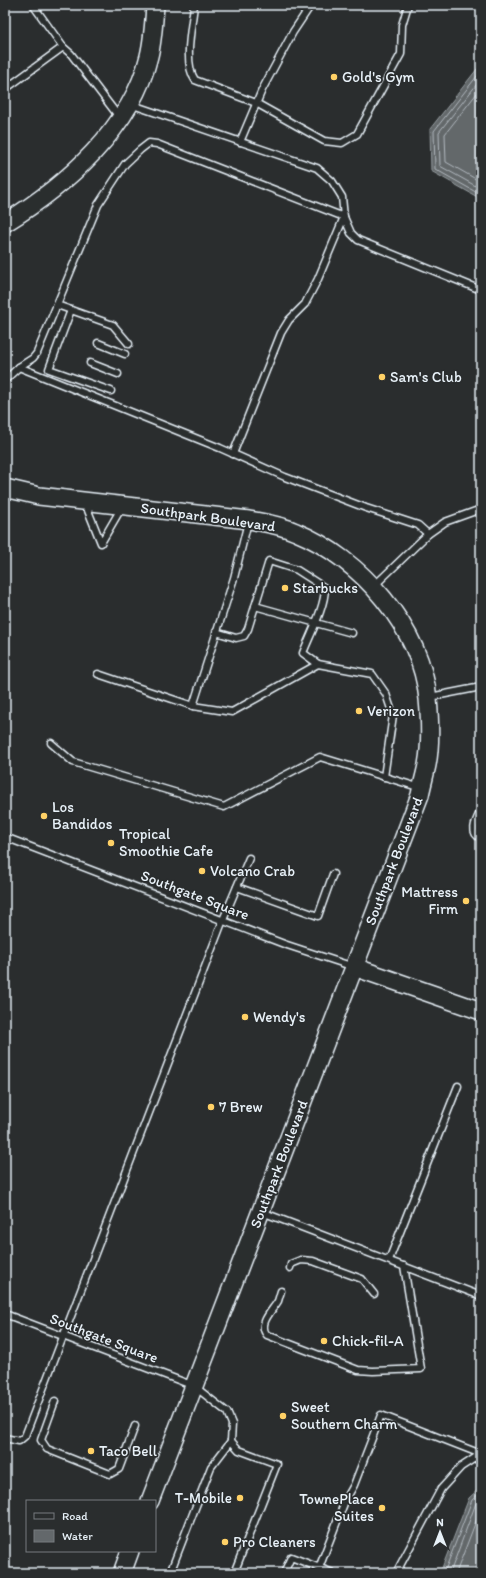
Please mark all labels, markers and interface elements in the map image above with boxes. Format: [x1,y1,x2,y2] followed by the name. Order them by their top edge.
[342,68,415,86] place label: Gold's Gym
[329,72,339,82] marker: Gold's Gym
[390,368,462,386] place label: Sam's Club
[377,372,387,382] marker: Sam's Club
[139,499,277,535] street label: Southpark Boulevard
[293,579,358,597] place label: Starbucks
[280,583,290,593] marker: Starbucks
[367,702,416,720] place label: Verizon
[354,706,364,716] marker: Verizon
[361,794,427,928] street label: Southpark Boulevard
[52,798,113,833] place label: Los Bandidos
[39,811,49,821] marker: Los Bandidos
[119,825,213,860] place label: Tropical Smoothie Cafe
[106,838,116,848] marker: Tropical Smoothie Cafe
[210,862,295,880] place label: Volcano Crab
[138,866,252,924] street label: Southgate Square
[197,866,207,876] marker: Volcano Crab
[401,883,458,918] place label: Mattress Firm
[461,896,471,906] marker: Mattress Firm
[253,1008,306,1026] place label: Wendy's
[240,1012,250,1022] marker: Wendy's
[246,1097,312,1231] street label: Southpark Boulevard
[219,1098,263,1116] place label: 7 Brew
[206,1102,216,1112] marker: 7 Brew
[47,1309,161,1367] street label: Southgate Square
[332,1332,404,1350] place label: Chick-fil-A
[319,1336,329,1346] marker: Chick-fil-A
[291,1398,398,1433] place label: Sweet Southern Charm
[278,1411,288,1421] marker: Sweet Southern Charm
[99,1442,158,1460] place label: Taco Bell
[86,1446,96,1456] marker: Taco Bell
[175,1489,232,1507] place label: T-Mobile
[299,1490,374,1525] place label: TownePlace Suites
[235,1493,245,1503] marker: T-Mobile
[26,1500,156,1552] legend
[377,1503,387,1513] marker: TownePlace Suites
[62,1509,88,1523] text: Road
[420,1512,460,1552] north arrow
[436,1516,444,1529] text: N
[62,1529,93,1543] text: Water
[233,1533,316,1551] place label: Pro Cleaners
[220,1537,230,1547] marker: Pro Cleaners

